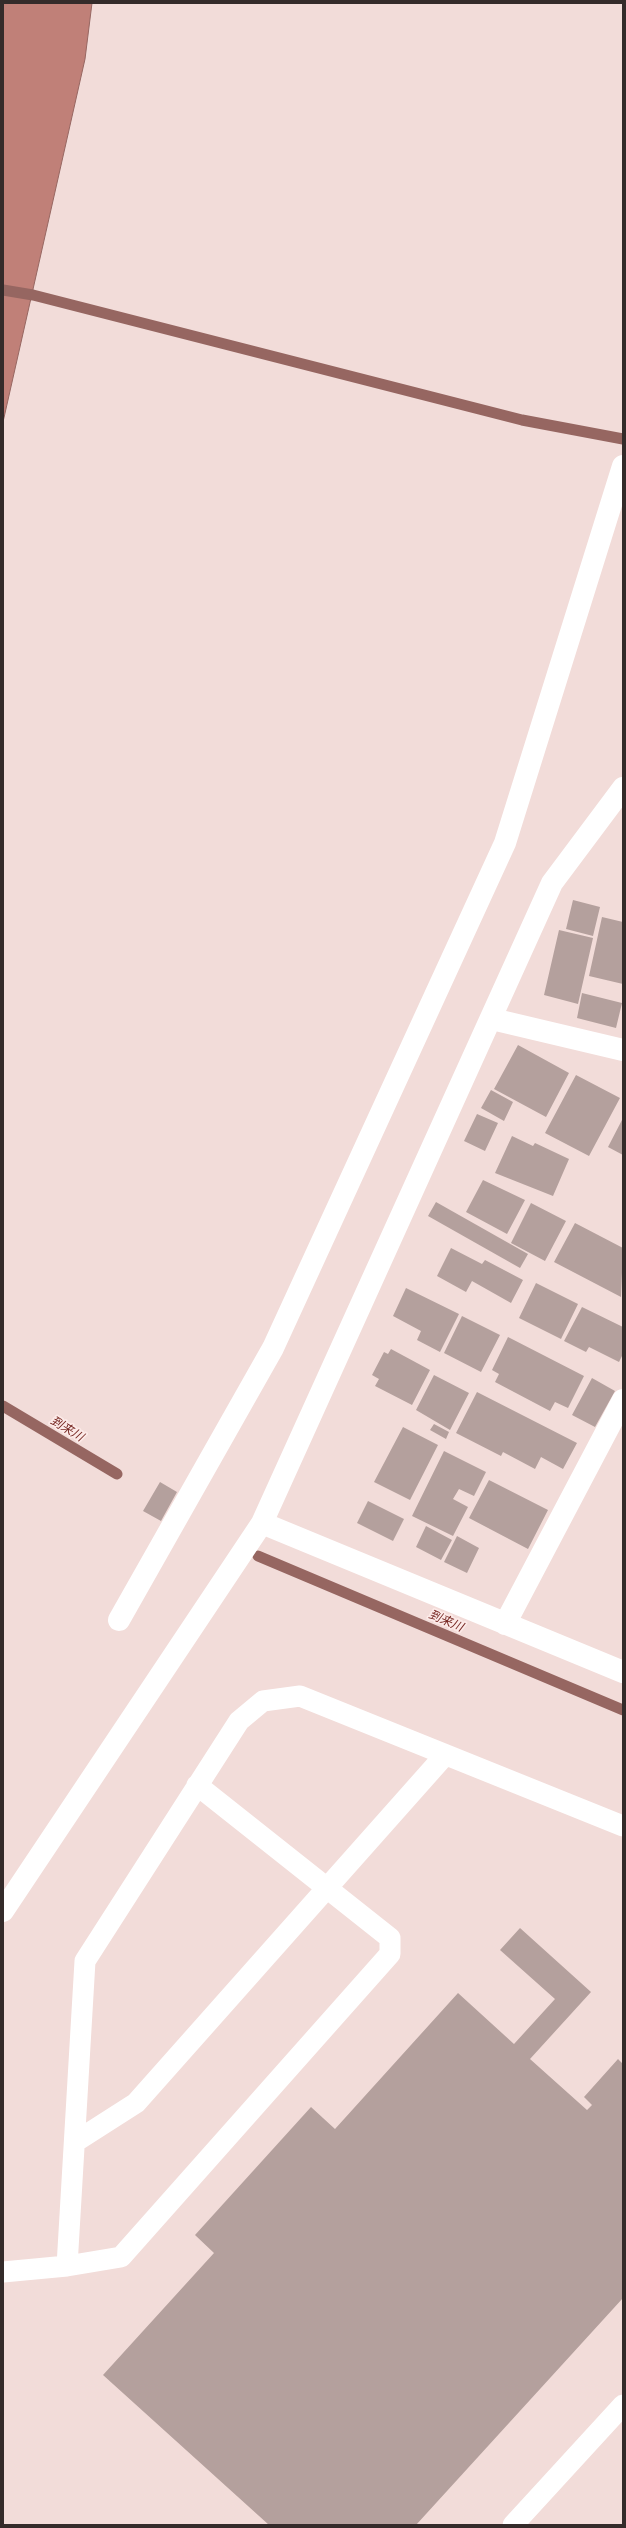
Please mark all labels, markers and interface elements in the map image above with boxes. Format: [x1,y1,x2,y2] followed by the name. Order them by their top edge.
[48,1414,86,1444] water label: 到来川
[427,1607,465,1635] water label: 到来川

